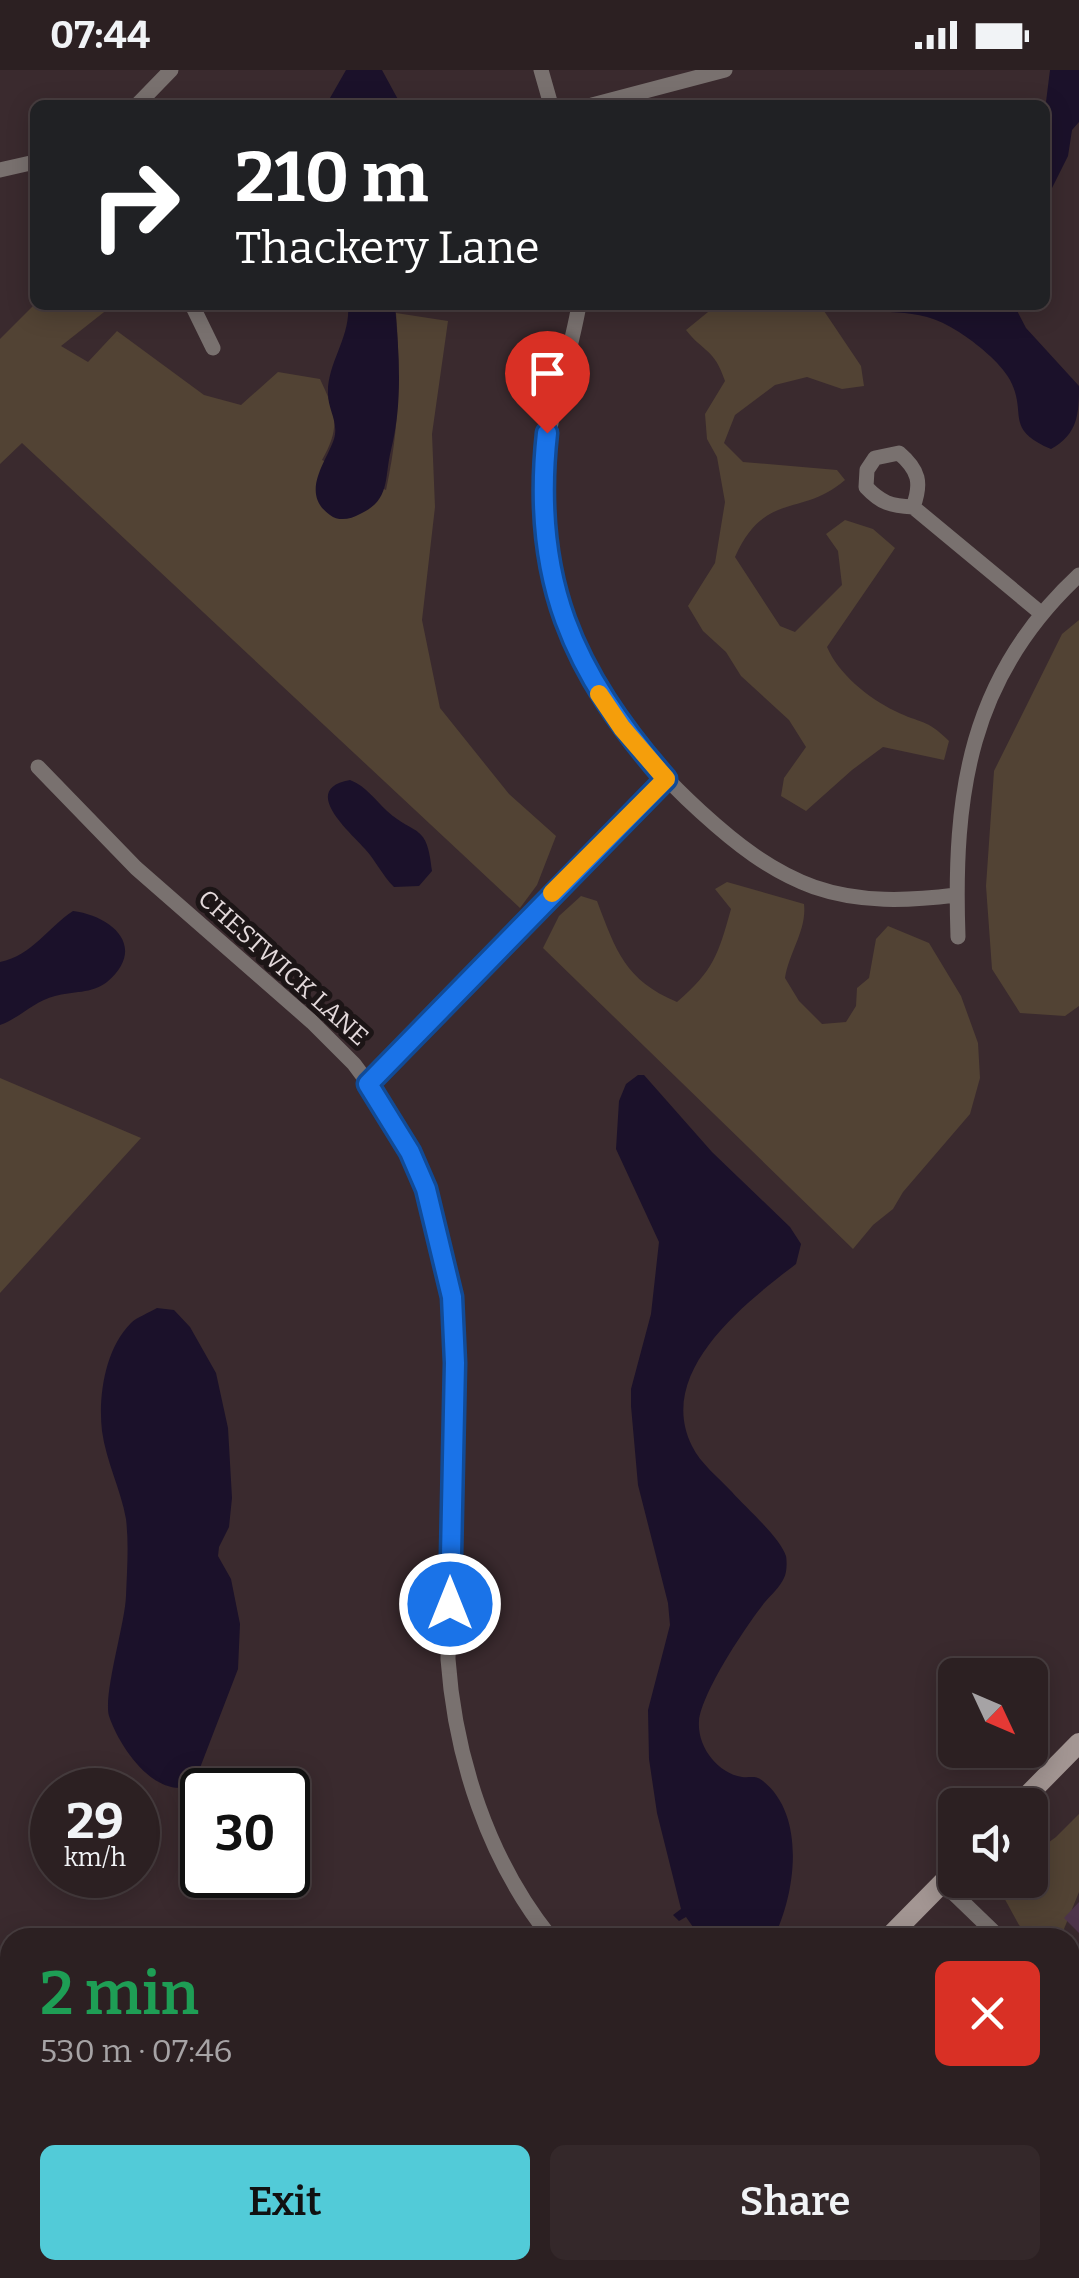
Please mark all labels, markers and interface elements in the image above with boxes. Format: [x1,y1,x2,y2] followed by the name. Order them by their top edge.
[50,12,150,58] text: 07:44
[235,136,428,220] text: 210 m
[70,140,200,270] icon: right
[235,221,540,275] text: Thackery Lane
[505,331,590,434] pin
[520,346,575,401] icon: arrive
[192,884,374,1052] street label: CHESTWICK LANE
[398,1552,502,1656] position arrow
[938,1658,1048,1768] north arrow
[938,1658,1048,1898] map controls
[180,1768,310,1898] speed limit sign: 30
[938,1788,1048,1898] button: sound
[66,1791,124,1851] text: 29
[64,1843,126,1873] text: km/h
[40,1958,199,2030] text: 2 min
[935,1961,1040,2066] button: close
[40,2032,232,2070] text: 530 m · 07:46
[40,2145,530,2260] button: Exit
[550,2145,1040,2260] button: Share

